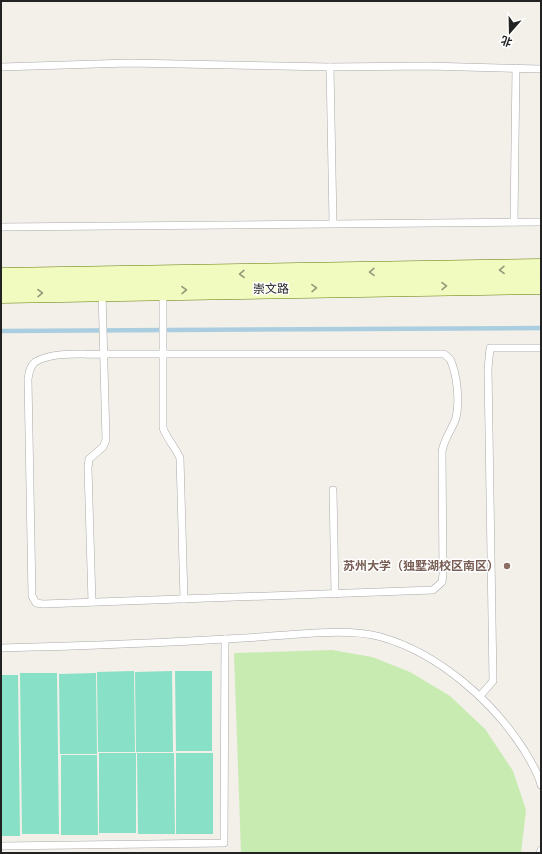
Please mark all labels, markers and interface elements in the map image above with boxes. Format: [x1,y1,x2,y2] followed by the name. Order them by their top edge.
[490,12,530,52] north arrow
[499,33,514,49] text: 北
[499,265,505,274] one-way arrow
[369,268,375,276] one-way arrow
[239,270,245,278] one-way arrow
[253,282,289,296] street label: 崇文路
[441,282,447,290] one-way arrow
[311,284,317,292] one-way arrow
[181,286,187,294] one-way arrow
[37,288,43,297] one-way arrow
[343,559,499,573] place label: 苏州大学（独墅湖校区南区）
[502,561,512,571] marker: 苏州大学（独墅湖校区南区）

